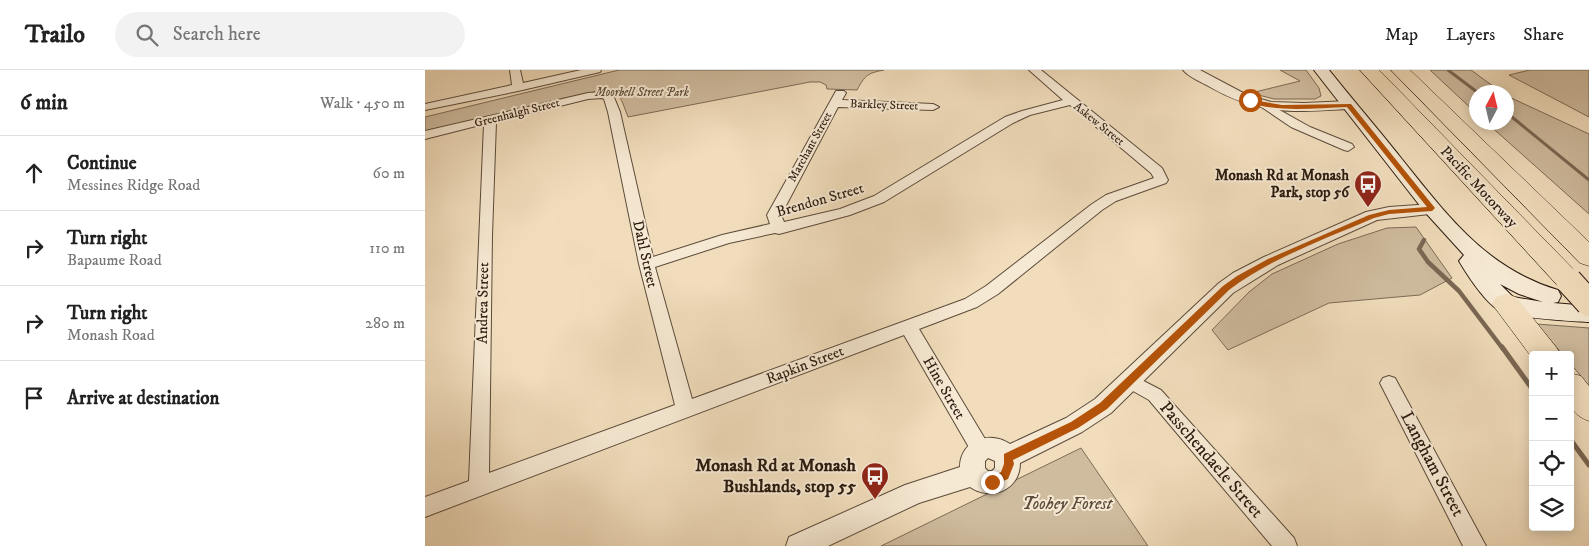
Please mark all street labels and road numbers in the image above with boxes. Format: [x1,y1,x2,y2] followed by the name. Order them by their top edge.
[473,95,561,131] street label: Greenhalgh Street
[850,96,919,114] street label: Barkley Street
[1071,99,1128,149] street label: Askew Street
[785,109,836,185] street label: Marchant Street
[1436,142,1522,233] street label: Pacific Motorway
[774,178,866,222] street label: Brendon Street
[628,218,662,290] street label: Dahl Street
[473,262,493,344] street label: Andrea Street
[763,341,847,389] street label: Rapkin Street
[918,353,970,423] street label: Hine Street
[1154,397,1268,523] street label: Passchendaele Street
[1395,408,1469,521] street label: Langham Street

